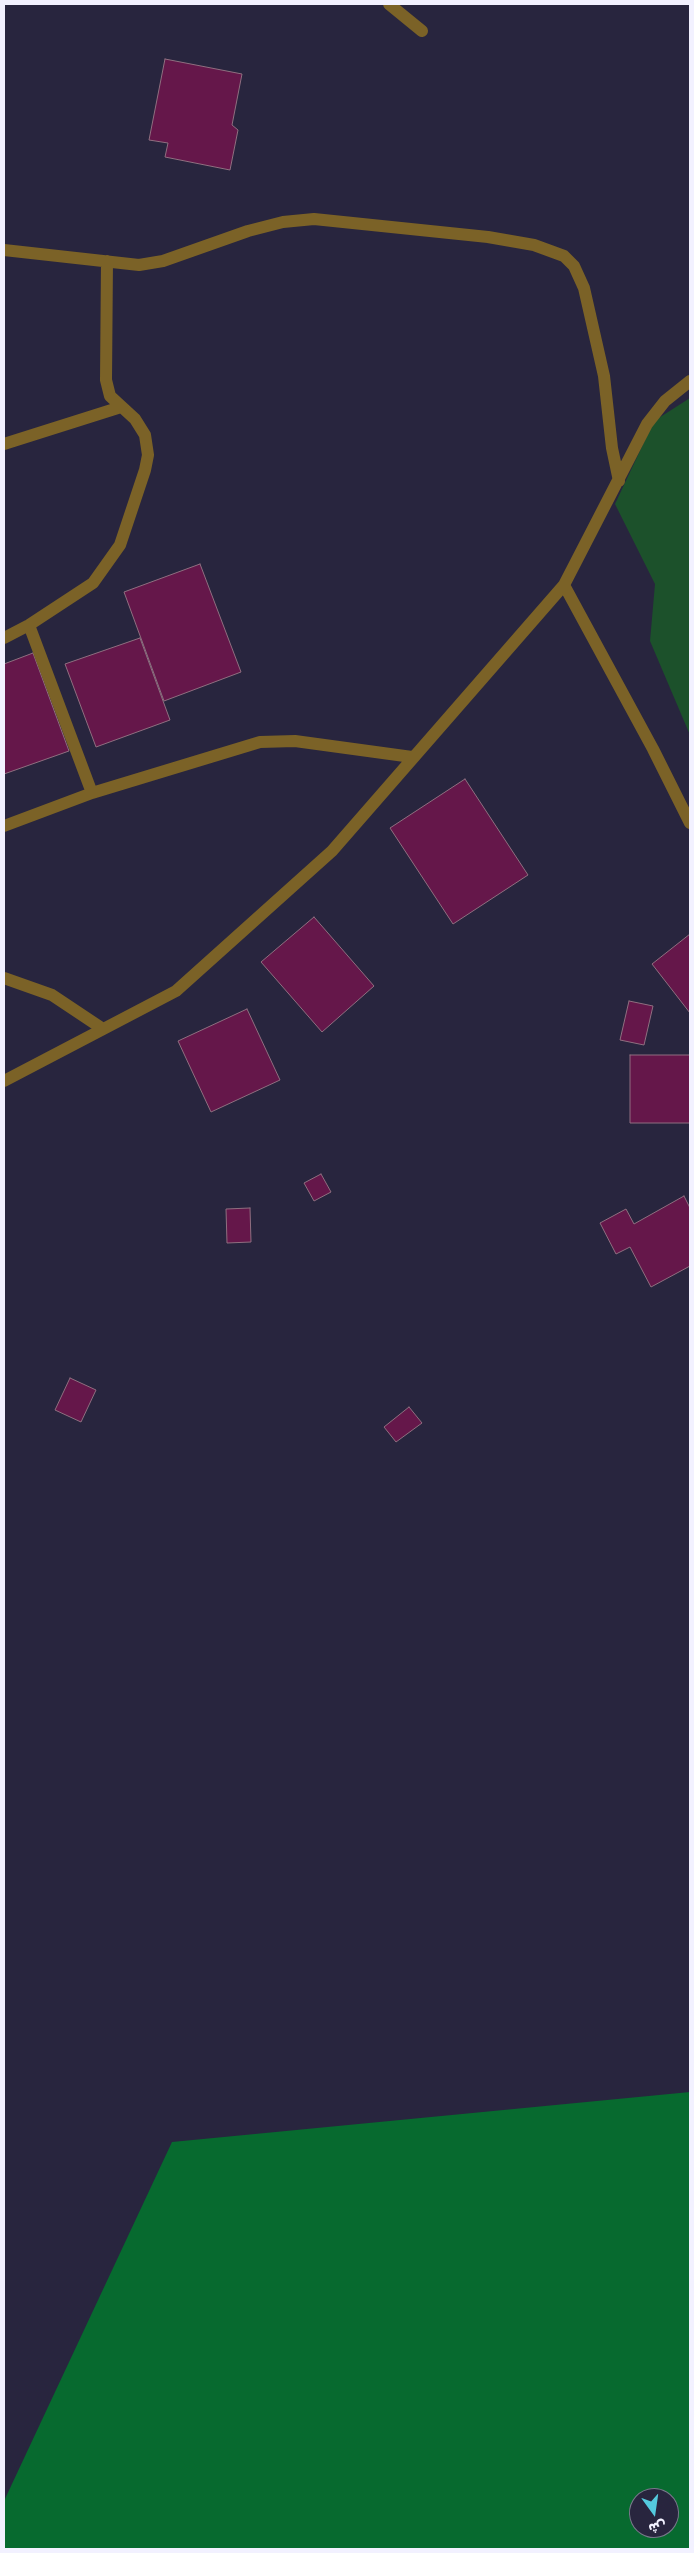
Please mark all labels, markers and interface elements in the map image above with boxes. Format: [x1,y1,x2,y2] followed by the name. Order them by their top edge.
[629,2488,679,2538] north arrow
[647,2517,668,2537] text: ش

